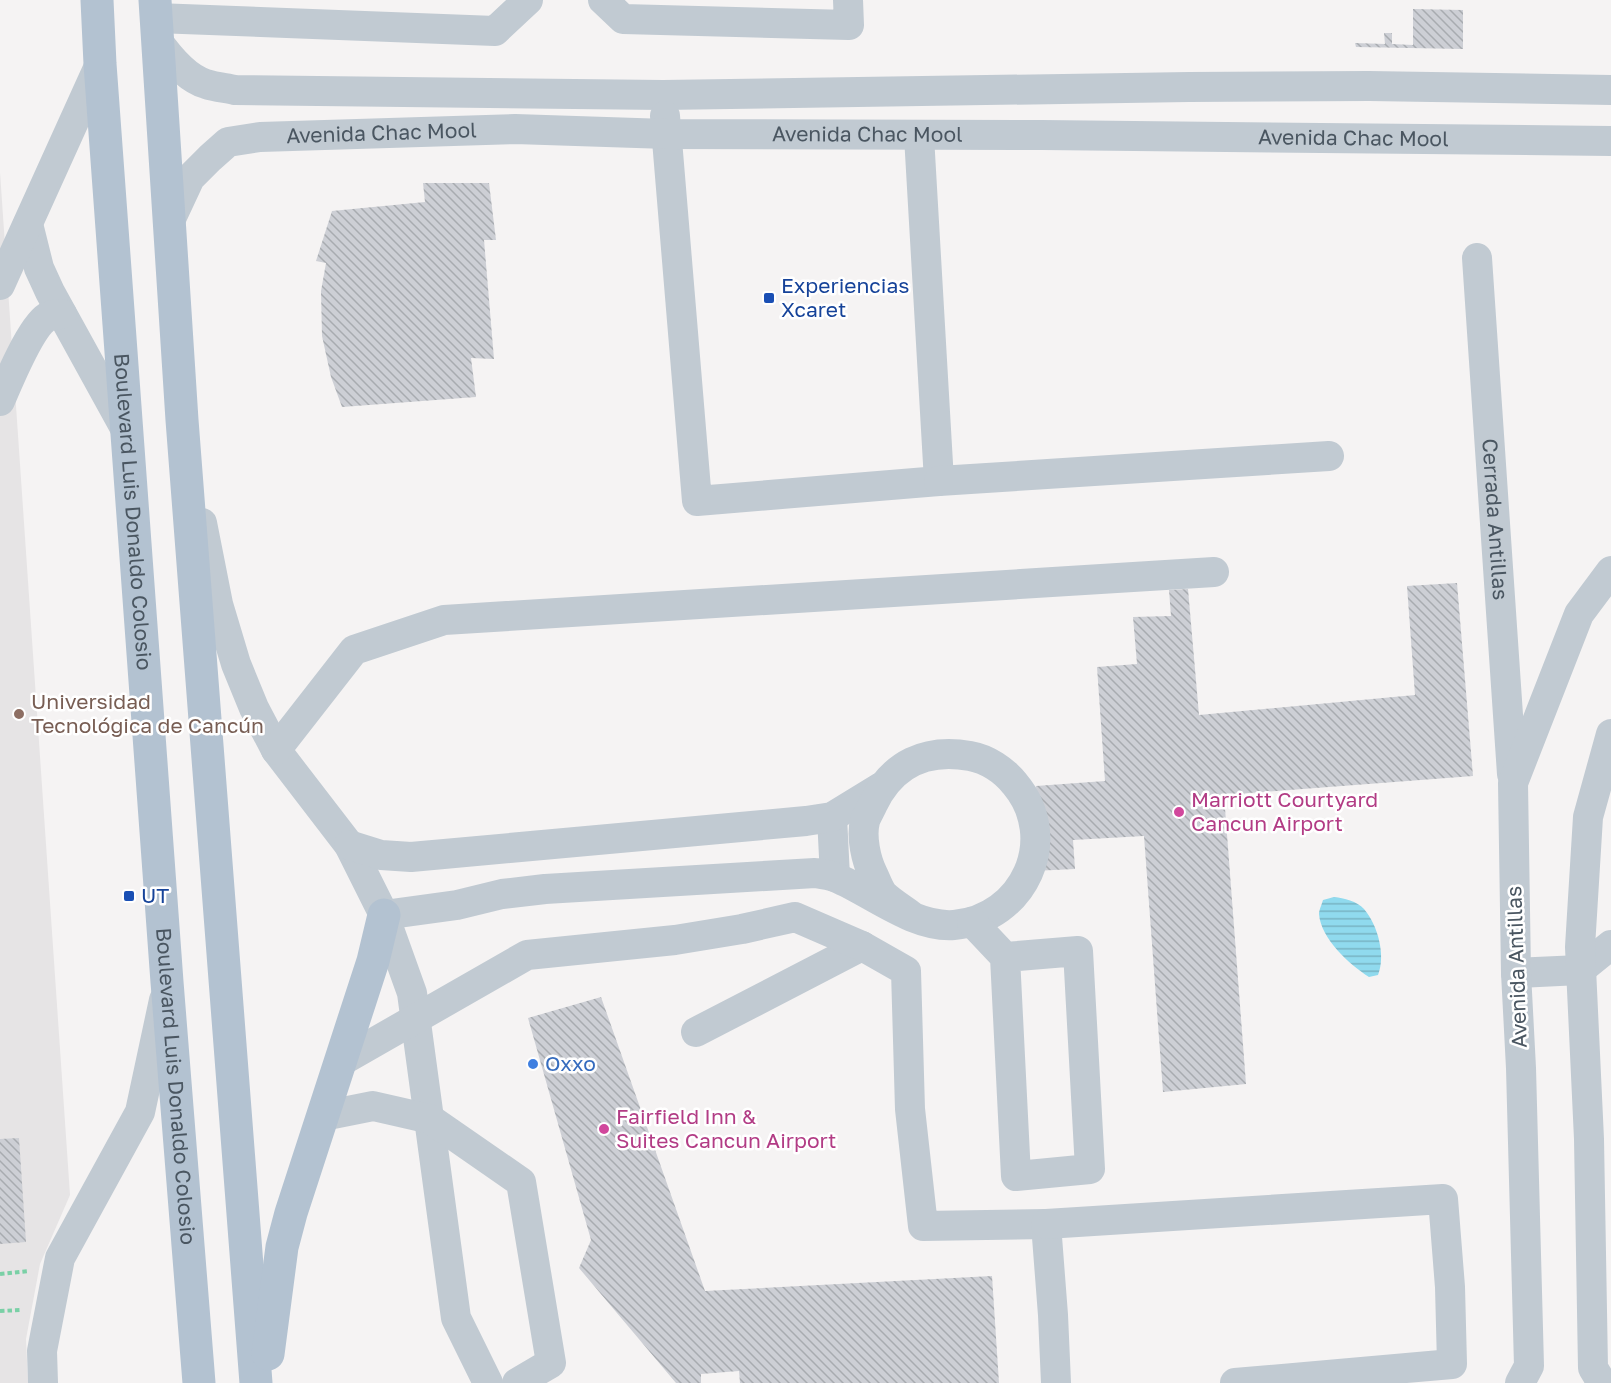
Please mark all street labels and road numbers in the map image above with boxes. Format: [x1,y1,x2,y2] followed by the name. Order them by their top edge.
[286,116,477,148] street label: Avenida Chac Mool
[772,120,963,147] street label: Avenida Chac Mool
[1258,123,1449,151] street label: Avenida Chac Mool
[109,352,158,671] street label: Boulevard Luis Donaldo Colosio
[1477,438,1514,601] street label: Cerrada Antillas
[1500,886,1532,1049] street label: Avenida Antillas
[151,927,202,1246] street label: Boulevard Luis Donaldo Colosio

